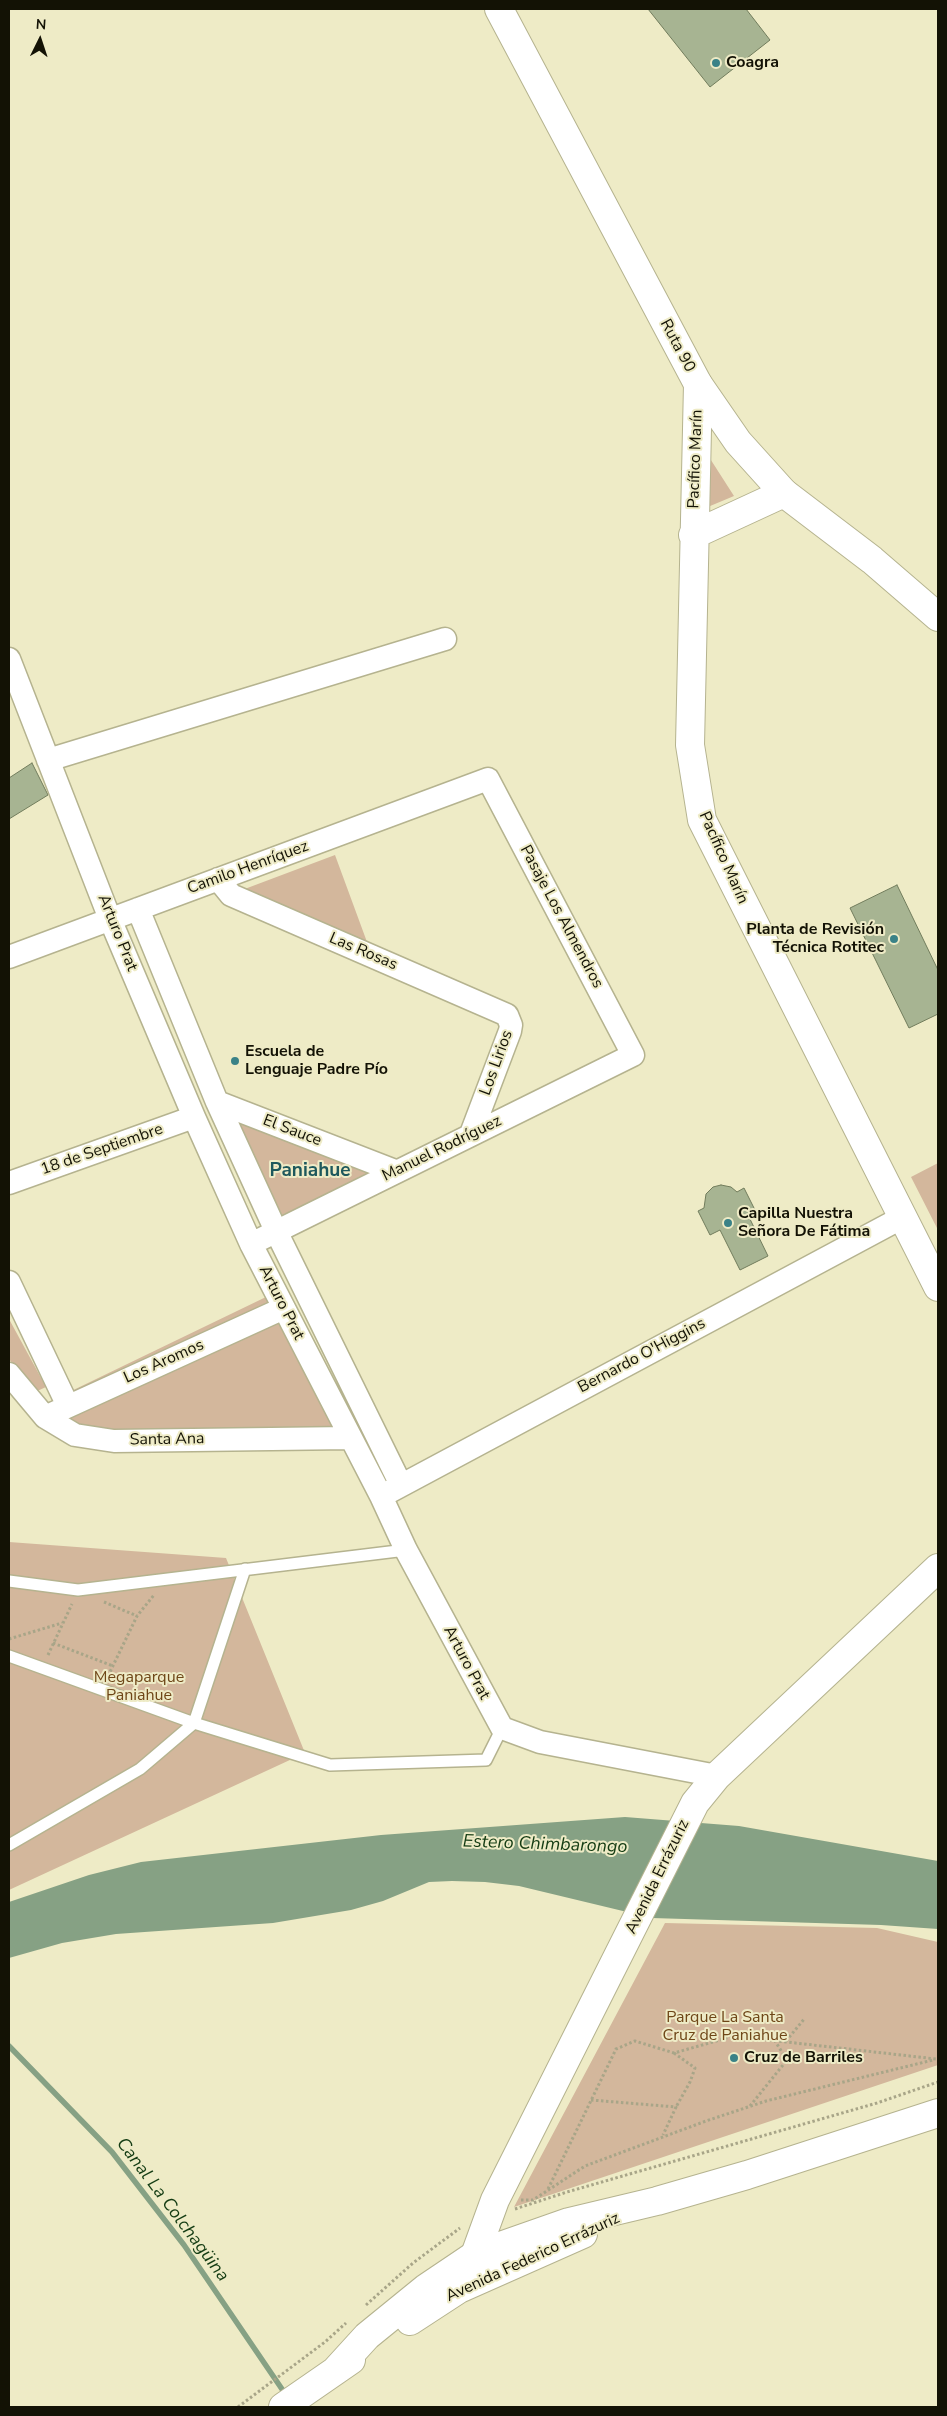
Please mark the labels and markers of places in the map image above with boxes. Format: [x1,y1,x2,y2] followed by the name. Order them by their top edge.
[726,53,779,73] place label: Coagra
[710,57,722,69] marker: Coagra
[746,920,884,958] place label: Planta de Revisión Técnica Rotitec
[888,933,900,945] marker: Planta de Revisión Técnica Rotitec
[245,1042,388,1080] place label: Escuela de Lenguaje Padre Pío
[229,1055,241,1067] marker: Escuela de Lenguaje Padre Pío
[738,1204,870,1242] place label: Capilla Nuestra Señora De Fátima
[722,1217,734,1229] marker: Capilla Nuestra Señora De Fátima
[744,2048,863,2068] place label: Cruz de Barriles
[728,2052,740,2064] marker: Cruz de Barriles

